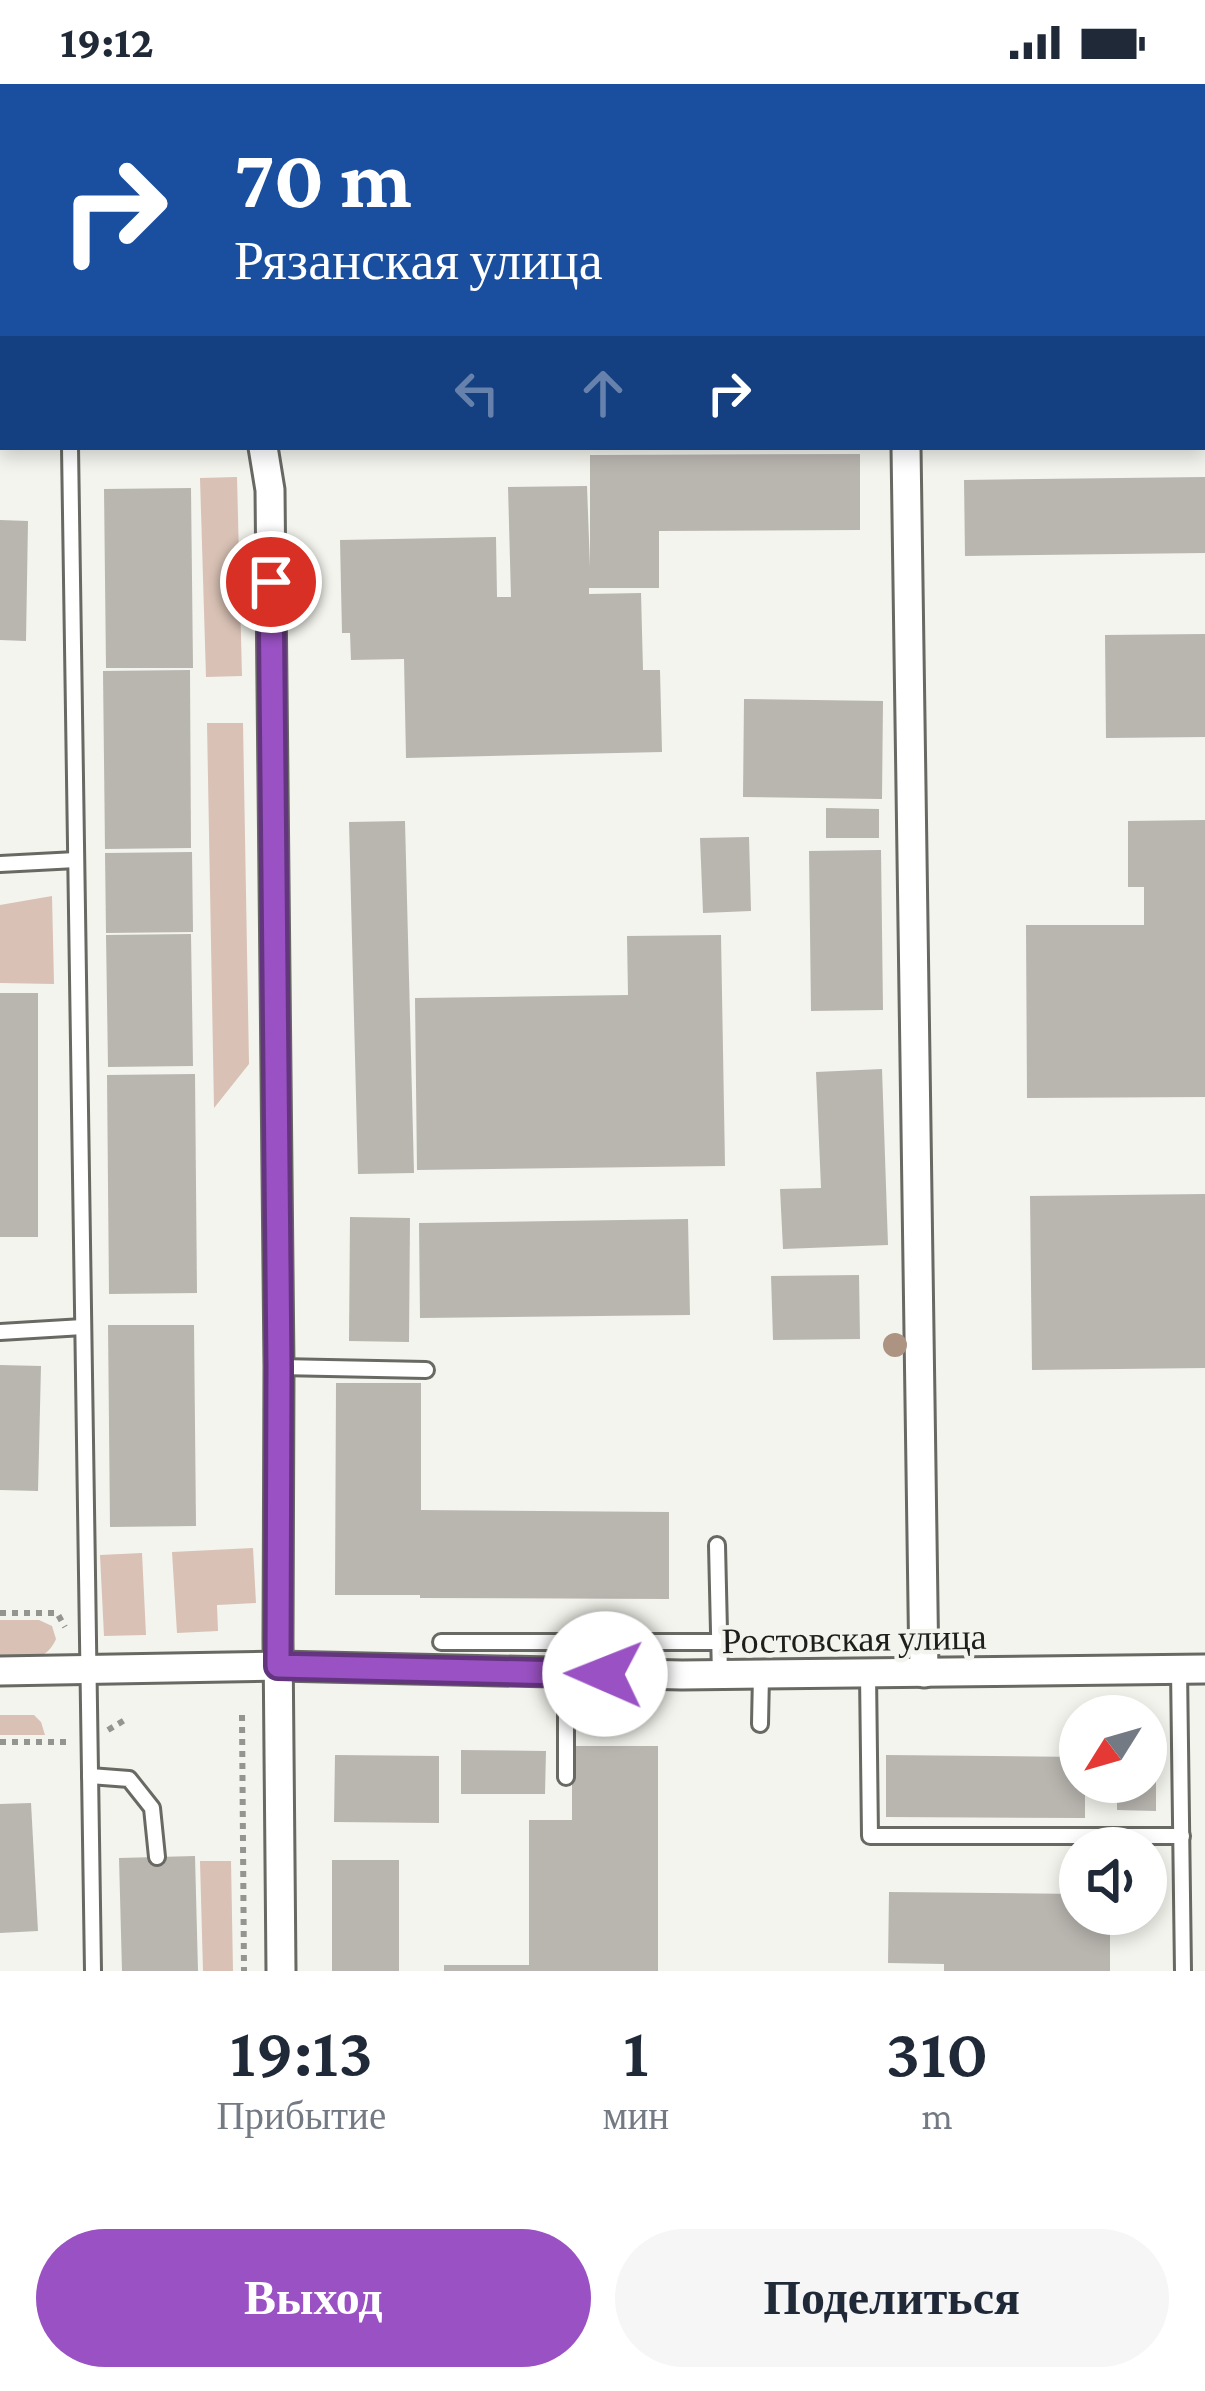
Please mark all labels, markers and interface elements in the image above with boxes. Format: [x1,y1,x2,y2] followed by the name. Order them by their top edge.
[60,17,154,67] text: 19:12
[36,132,192,288] icon: right
[234,132,412,225] text: 70 m
[234,231,603,291] text: Рязанская улица
[444,360,510,426] icon: left
[570,360,636,426] icon: ahead
[696,360,762,426] icon: right
[220,531,322,633] pin
[238,549,304,615] icon: arrive
[542,1611,668,1737] position arrow
[721,1617,987,1661] street label: Ростовская улица
[1059,1695,1167,1803] north arrow
[1059,1695,1167,1935] map controls
[1059,1827,1167,1935] button: sound
[230,2011,373,2091] text: 19:13
[623,2011,649,2091] text: 1
[886,2012,989,2092] text: 310
[216,2094,386,2137] text: Прибытие
[603,2094,669,2137] text: мин
[921,2094,953,2137] text: m
[36,2229,591,2367] button: Выход
[615,2229,1169,2367] button: Поделиться

